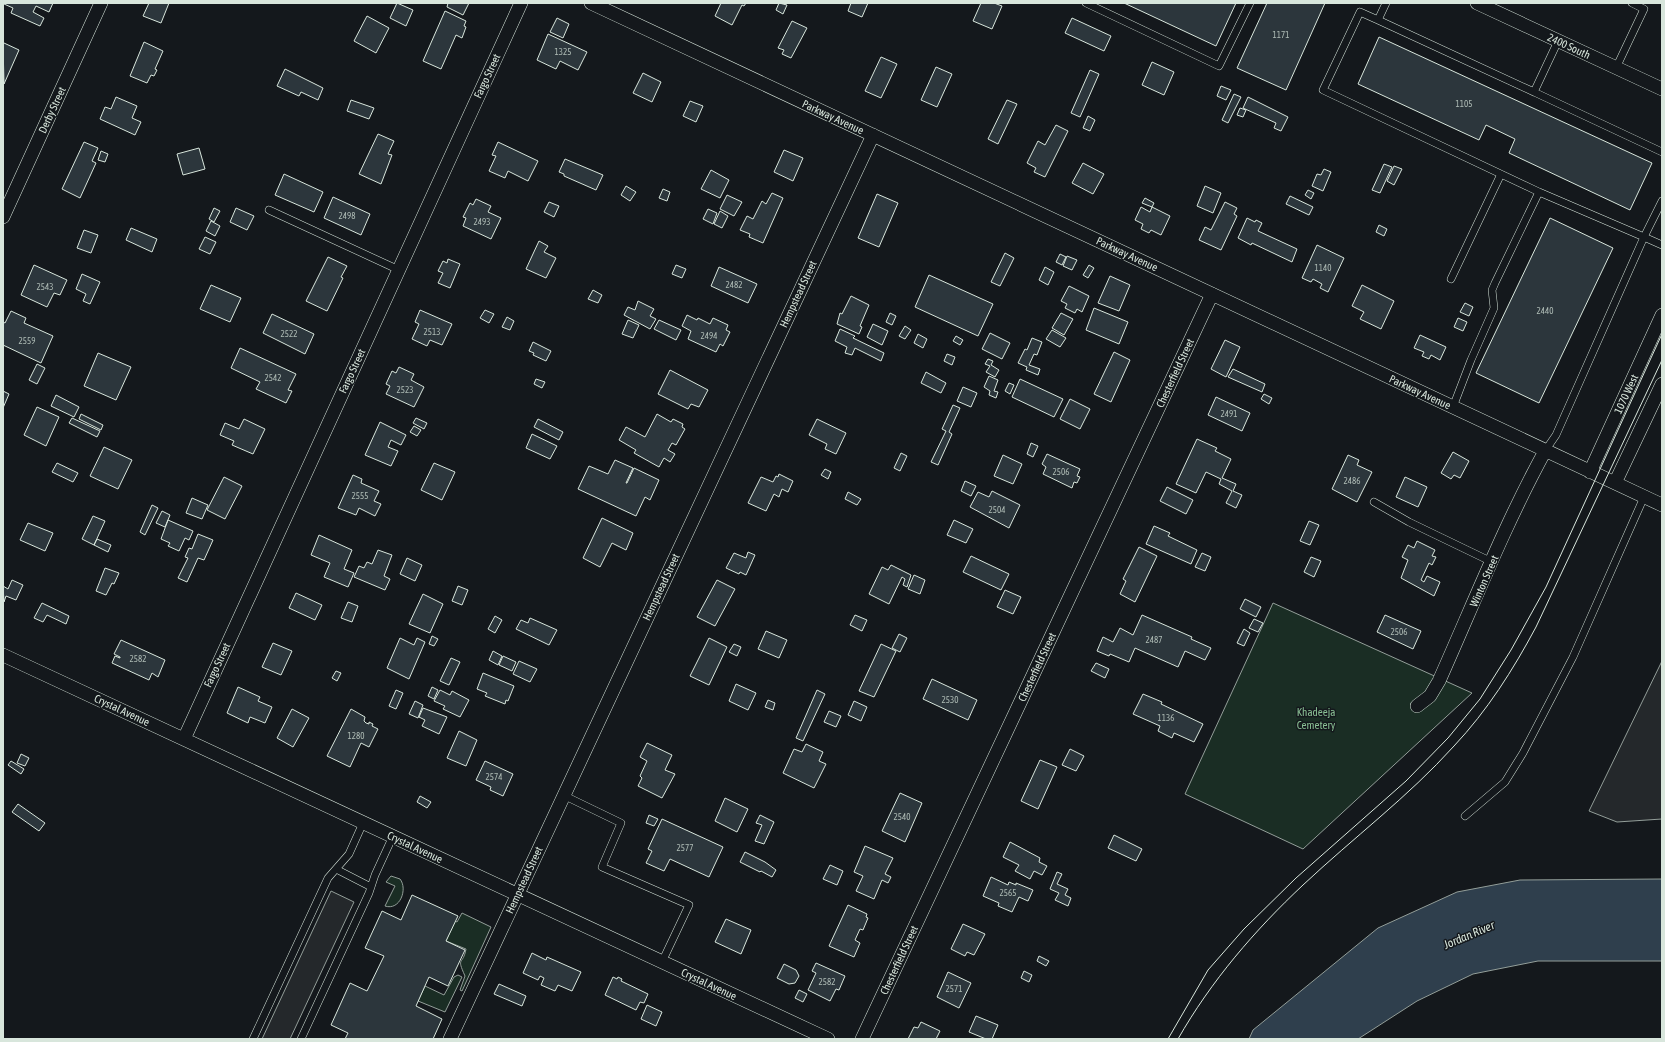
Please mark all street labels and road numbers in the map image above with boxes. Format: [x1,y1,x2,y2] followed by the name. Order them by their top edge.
[1546,31,1592,61] street label: 2400 South
[472,52,502,100] street label: Fargo Street
[36,85,68,135] street label: Derby Street
[800,98,866,136] street label: Parkway Avenue
[1094,235,1160,273] street label: Parkway Avenue
[777,259,819,329] street label: Hempstead Street
[1154,337,1196,409] street label: Chesterfield Street
[337,347,367,395] street label: Fargo Street
[1612,372,1640,416] street label: 1070 West
[1387,373,1453,411] street label: Parkway Avenue
[640,552,682,622] street label: Hempstead Street
[1467,553,1501,609] street label: Winton Street
[1016,631,1058,703] street label: Chesterfield Street
[202,641,232,689] street label: Fargo Street
[92,692,152,728] street label: Crystal Avenue
[385,829,445,865] street label: Crystal Avenue
[503,845,545,915] street label: Hempstead Street
[878,924,920,996] street label: Chesterfield Street
[679,966,739,1002] street label: Crystal Avenue

